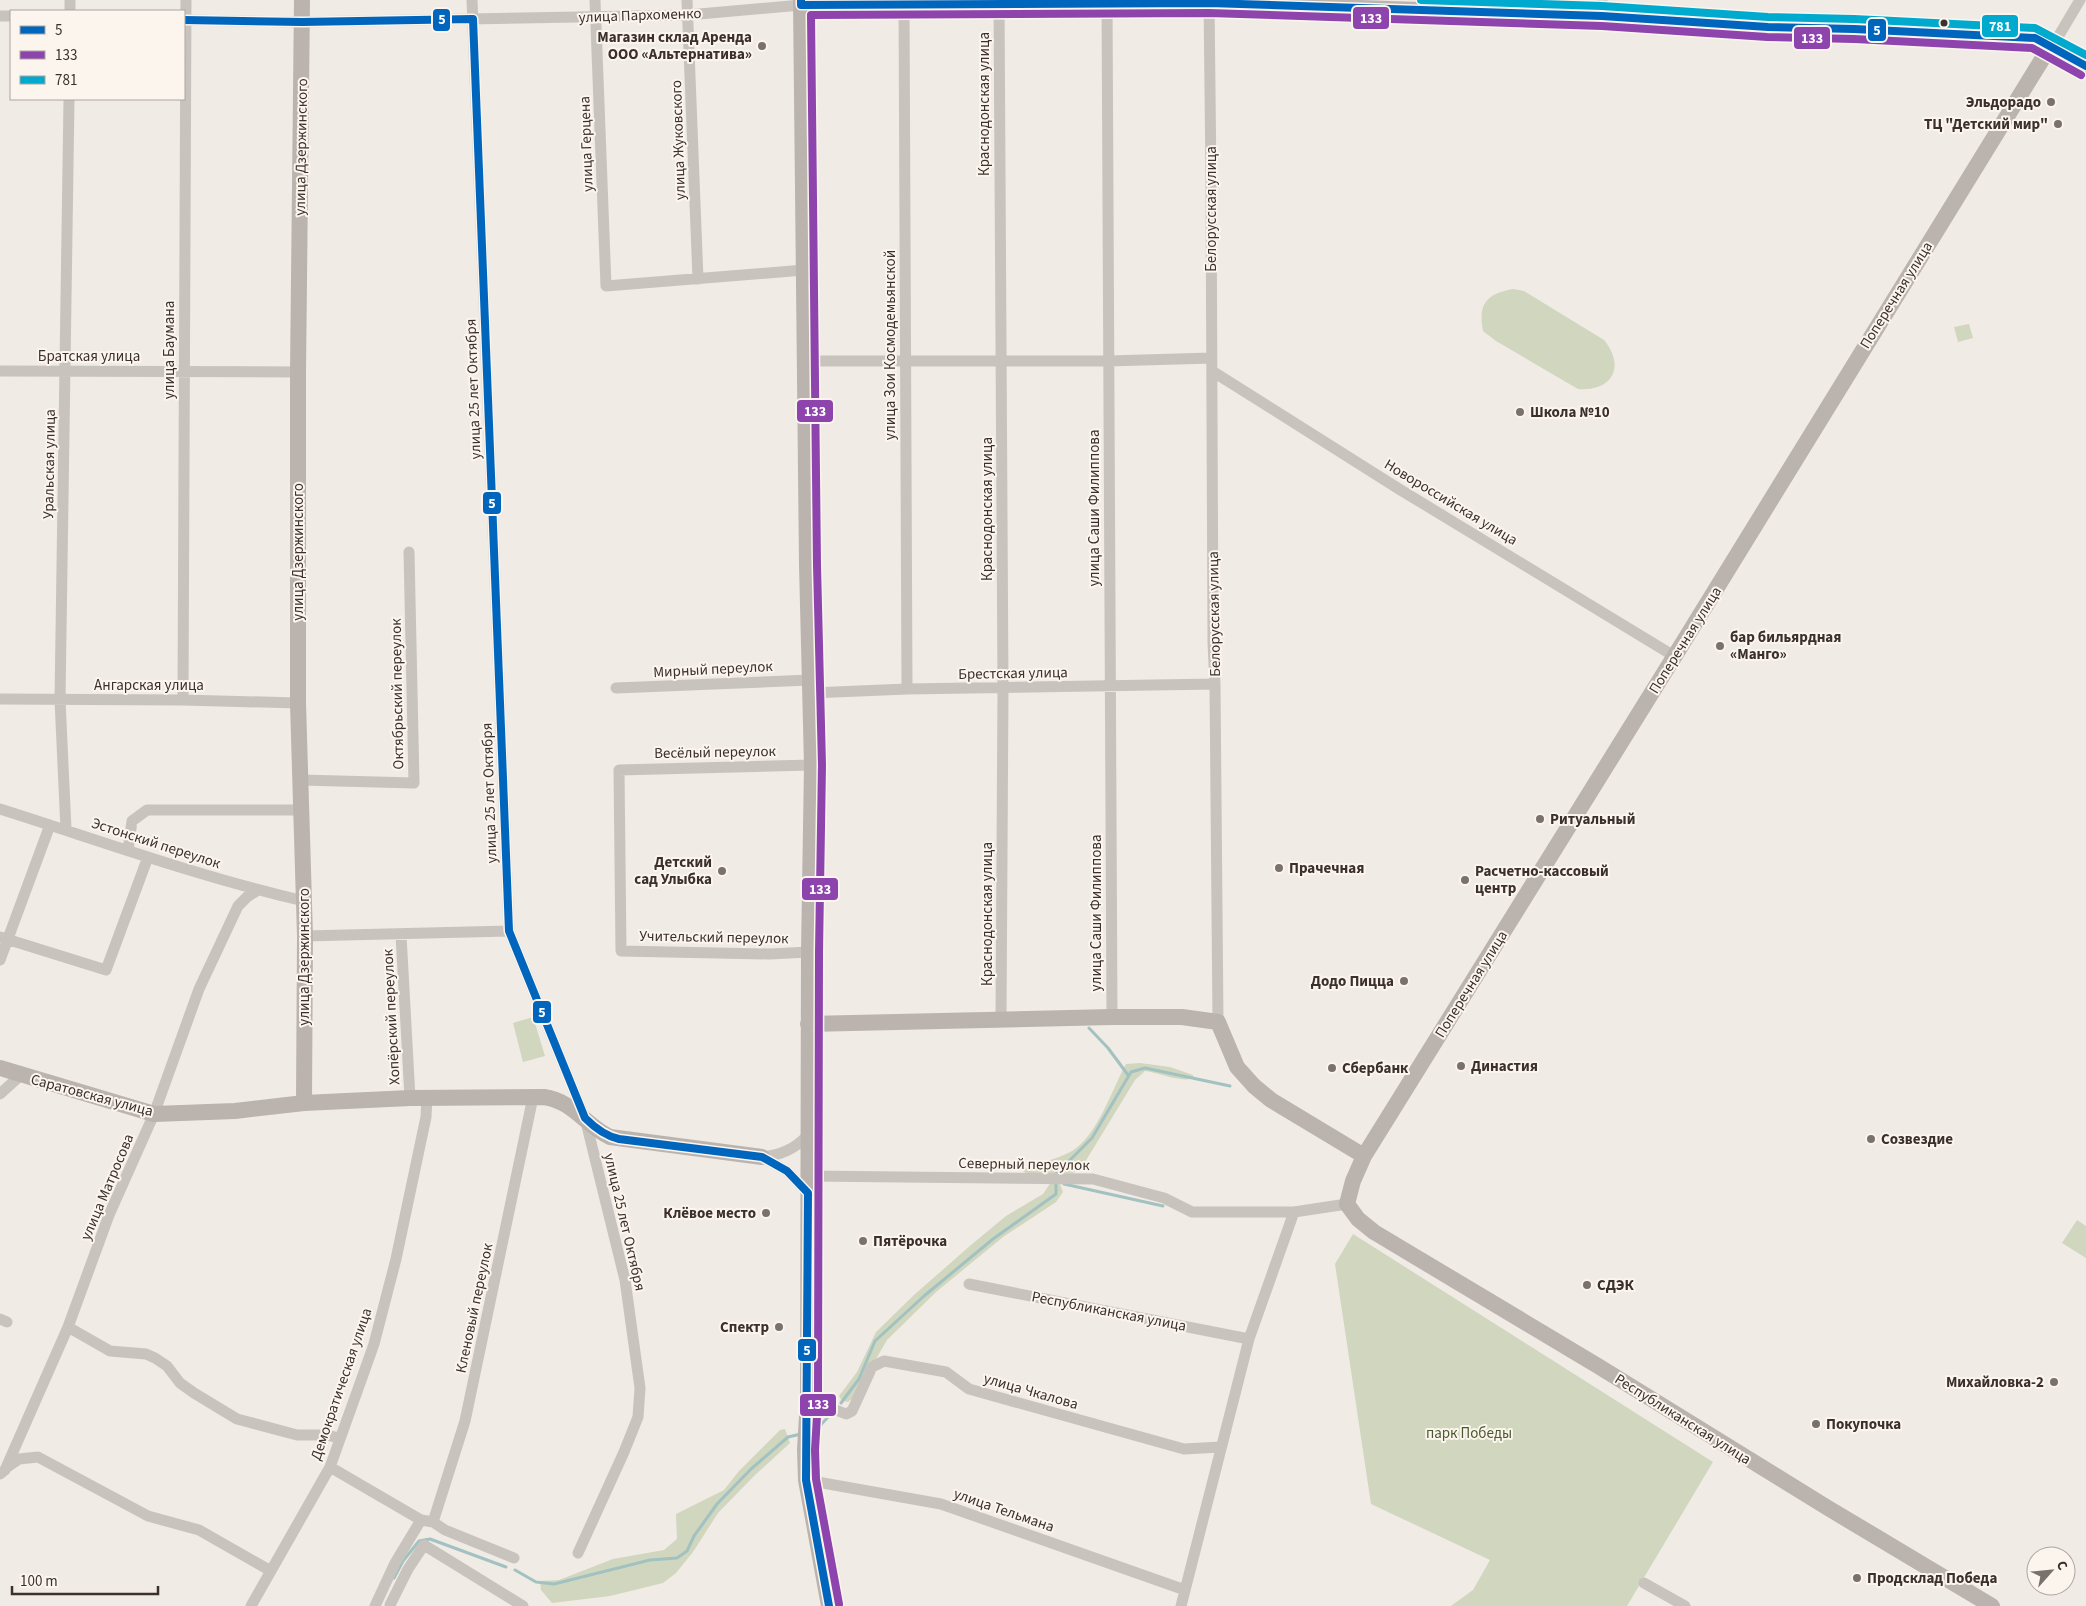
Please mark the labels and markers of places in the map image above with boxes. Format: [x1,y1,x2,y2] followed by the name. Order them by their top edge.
[1939,18,1949,28] unlabelled marker
[597,27,752,65] place label: Магазин склад Аренда ООО «Альтернатива»
[756,40,768,52] marker: Магазин склад Аренда ООО «Альтернатива»
[1966,92,2041,113] place label: Эльдорадо
[2045,96,2057,108] marker: Эльдорадо
[1924,114,2048,135] place label: ТЦ "Детский мир"
[2052,118,2064,130] marker: ТЦ "Детский мир"
[1530,402,1610,423] place label: Школа №10
[1514,406,1526,418] marker: Школа №10
[1730,627,1841,665] place label: бар бильярдная «Манго»
[1714,640,1726,652] marker: бар бильярдная «Манго»
[1550,809,1635,830] place label: Ритуальный
[1534,813,1546,825] marker: Ритуальный
[634,852,712,890] place label: Детский сад Улыбка
[1289,858,1364,879] place label: Прачечная
[1475,861,1609,899] place label: Расчетно-кассовый центр
[1273,862,1285,874] marker: Прачечная
[716,865,728,877] marker: Детский сад Улыбка
[1459,874,1471,886] marker: Расчетно-кассовый центр
[1311,971,1394,992] place label: Додо Пицца
[1398,975,1410,987] marker: Додо Пицца
[1471,1056,1538,1077] place label: Династия
[1342,1058,1409,1079] place label: Сбербанк
[1455,1060,1467,1072] marker: Династия
[1326,1062,1338,1074] marker: Сбербанк
[1881,1129,1953,1150] place label: Созвездие
[1865,1133,1877,1145] marker: Созвездие
[663,1203,756,1224] place label: Клёвое место
[760,1207,772,1219] marker: Клёвое место
[873,1231,947,1252] place label: Пятёрочка
[857,1235,869,1247] marker: Пятёрочка
[1597,1275,1635,1296] place label: СДЭК
[1581,1279,1593,1291] marker: СДЭК
[720,1317,769,1338] place label: Спектр
[773,1321,785,1333] marker: Спектр
[1946,1372,2044,1393] place label: Михайловка-2
[2048,1376,2060,1388] marker: Михайловка-2
[1826,1414,1901,1435] place label: Покупочка
[1810,1418,1822,1430] marker: Покупочка
[1867,1568,1997,1589] place label: Продсклад Победа
[1851,1572,1863,1584] marker: Продсклад Победа

